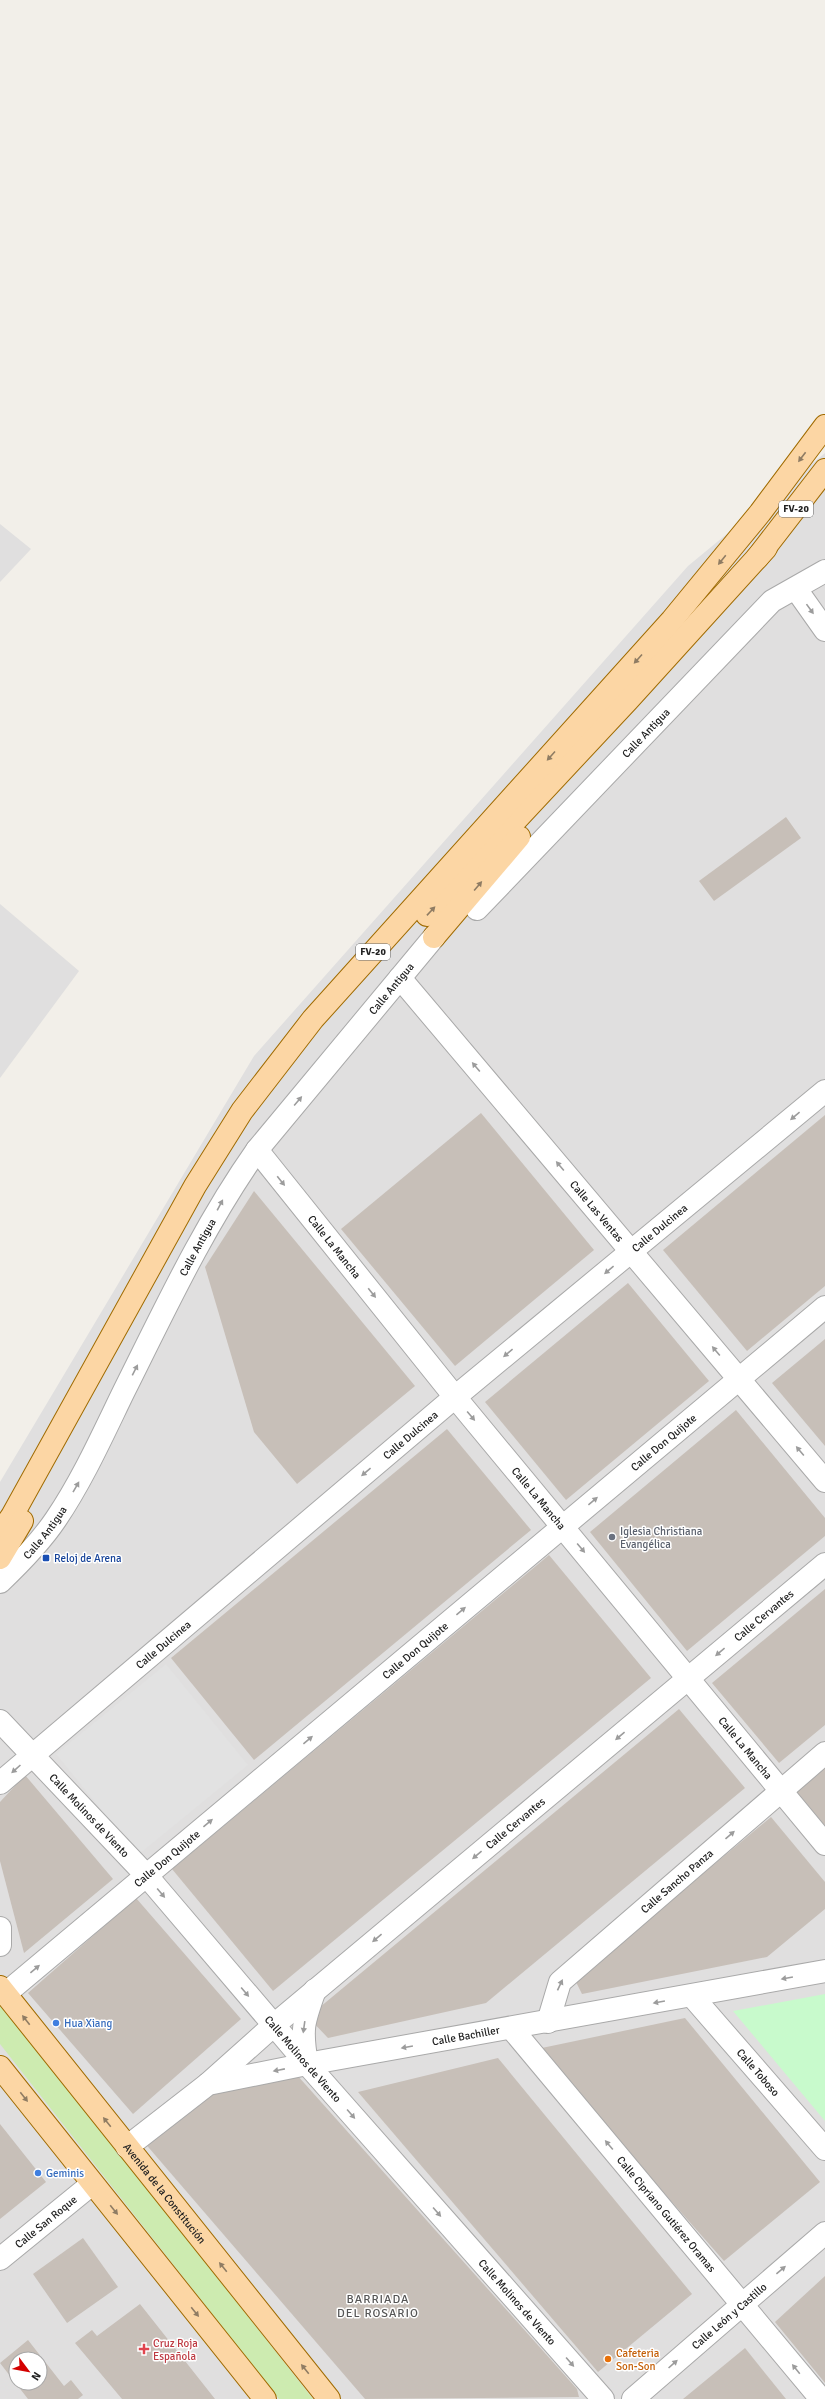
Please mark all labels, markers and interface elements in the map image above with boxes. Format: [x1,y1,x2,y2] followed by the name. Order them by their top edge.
[797,452,806,463] one-way arrow
[779,501,813,517] road number: FV-20
[717,554,726,565] one-way arrow
[806,604,814,615] one-way arrow
[633,654,643,664] one-way arrow
[619,705,673,760] street label: Calle Antigua
[546,751,556,761] one-way arrow
[473,881,482,891] one-way arrow
[426,906,435,916] one-way arrow
[356,944,390,960] road number: FV-20
[366,960,417,1017] street label: Calle Antigua
[471,1062,480,1073] one-way arrow
[293,1096,302,1107] one-way arrow
[790,1111,800,1120] one-way arrow
[556,1162,565,1171] one-way arrow
[277,1175,286,1186] one-way arrow
[567,1178,627,1244] street label: Calle Las Ventas
[217,1200,223,1211] one-way arrow
[629,1201,690,1255] street label: Calle Dulcinea
[305,1213,364,1281] street label: Calle La Mancha
[176,1216,219,1278] street label: Calle Antigua
[603,1266,614,1275] one-way arrow
[367,1287,376,1298] one-way arrow
[712,1346,721,1357] one-way arrow
[503,1348,514,1357] one-way arrow
[131,1365,138,1376] one-way arrow
[380,1408,441,1462] street label: Calle Dulcinea
[467,1410,476,1421] one-way arrow
[628,1411,699,1474] street label: Calle Don Quijote
[795,1445,804,1456] one-way arrow
[509,1464,569,1532] street label: Calle La Mancha
[360,1468,371,1477] one-way arrow
[73,1481,80,1493] one-way arrow
[587,1496,598,1505] one-way arrow
[20,1503,69,1562] street label: Calle Antigua
[620,1525,703,1551] place label: Iglesia Christiana Evangélica
[607,1532,617,1542] marker: Iglesia Christiana Evangélica
[576,1543,585,1554] one-way arrow
[54,1552,122,1565] place label: Reloj de Arena
[41,1553,51,1563] marker: Reloj de Arena
[731,1587,796,1644] street label: Calle Cervantes
[456,1607,466,1616] one-way arrow
[133,1617,194,1672] street label: Calle Dulcinea
[380,1619,451,1682] street label: Calle Don Quijote
[715,1648,725,1657] one-way arrow
[716,1714,775,1782] street label: Calle La Mancha
[615,1731,626,1740] one-way arrow
[303,1735,313,1744] one-way arrow
[11,1764,21,1773] one-way arrow
[47,1771,132,1860] street label: Calle Molinos de Viento
[483,1795,548,1852] street label: Calle Cervantes
[203,1819,214,1828] one-way arrow
[131,1827,202,1890] street label: Calle Don Quijote
[725,1831,735,1840] one-way arrow
[638,1846,716,1916] street label: Calle Sancho Panza
[472,1850,483,1859] one-way arrow
[156,1888,165,1897] one-way arrow
[372,1933,383,1942] one-way arrow
[29,1965,40,1974] one-way arrow
[781,1976,793,1982] one-way arrow
[557,1979,563,1991] one-way arrow
[241,1986,250,1997] one-way arrow
[653,1999,665,2005] one-way arrow
[262,2013,344,2105] street label: Calle Molinos de Viento
[21,2015,30,2026] one-way arrow
[64,2017,112,2030] place label: Hua Xiang
[51,2018,61,2028] marker: Hua Xiang
[301,2020,307,2033] one-way arrow
[431,2023,501,2048] street label: Calle Bachiller
[401,2044,413,2050] one-way arrow
[734,2046,783,2099] street label: Calle Toboso
[273,2067,285,2073] one-way arrow
[20,2092,29,2103] one-way arrow
[347,2109,356,2120] one-way arrow
[103,2117,111,2128] one-way arrow
[604,2139,613,2150] one-way arrow
[121,2141,209,2246] street label: Avenida de la Constitución
[614,2153,719,2275] street label: Calle Cipriano Gutiérez Oramas
[46,2167,84,2180] place label: Geminis
[33,2168,43,2178] marker: Geminis
[12,2193,79,2251] street label: Calle San Roque
[109,2205,118,2216] one-way arrow
[433,2207,442,2217] one-way arrow
[476,2256,559,2348] street label: Calle Molinos de Viento
[219,2262,228,2273] one-way arrow
[776,2265,787,2274] one-way arrow
[689,2280,769,2352] street label: Calle León y Castillo
[337,2292,419,2321] district label: BARRIADA DEL ROSARIO
[191,2306,200,2317] one-way arrow
[153,2337,198,2363] place label: Cruz Roja Española
[138,2343,150,2355] marker: Cruz Roja Española
[616,2347,660,2373] place label: Cafeteria Son-Son
[8,2351,48,2391] north arrow
[603,2354,613,2364] marker: Cafeteria Son-Son
[565,2357,574,2366] one-way arrow
[668,2360,678,2369] one-way arrow
[300,2363,309,2374] one-way arrow
[791,2363,800,2374] one-way arrow
[29,2369,44,2383] text: N

